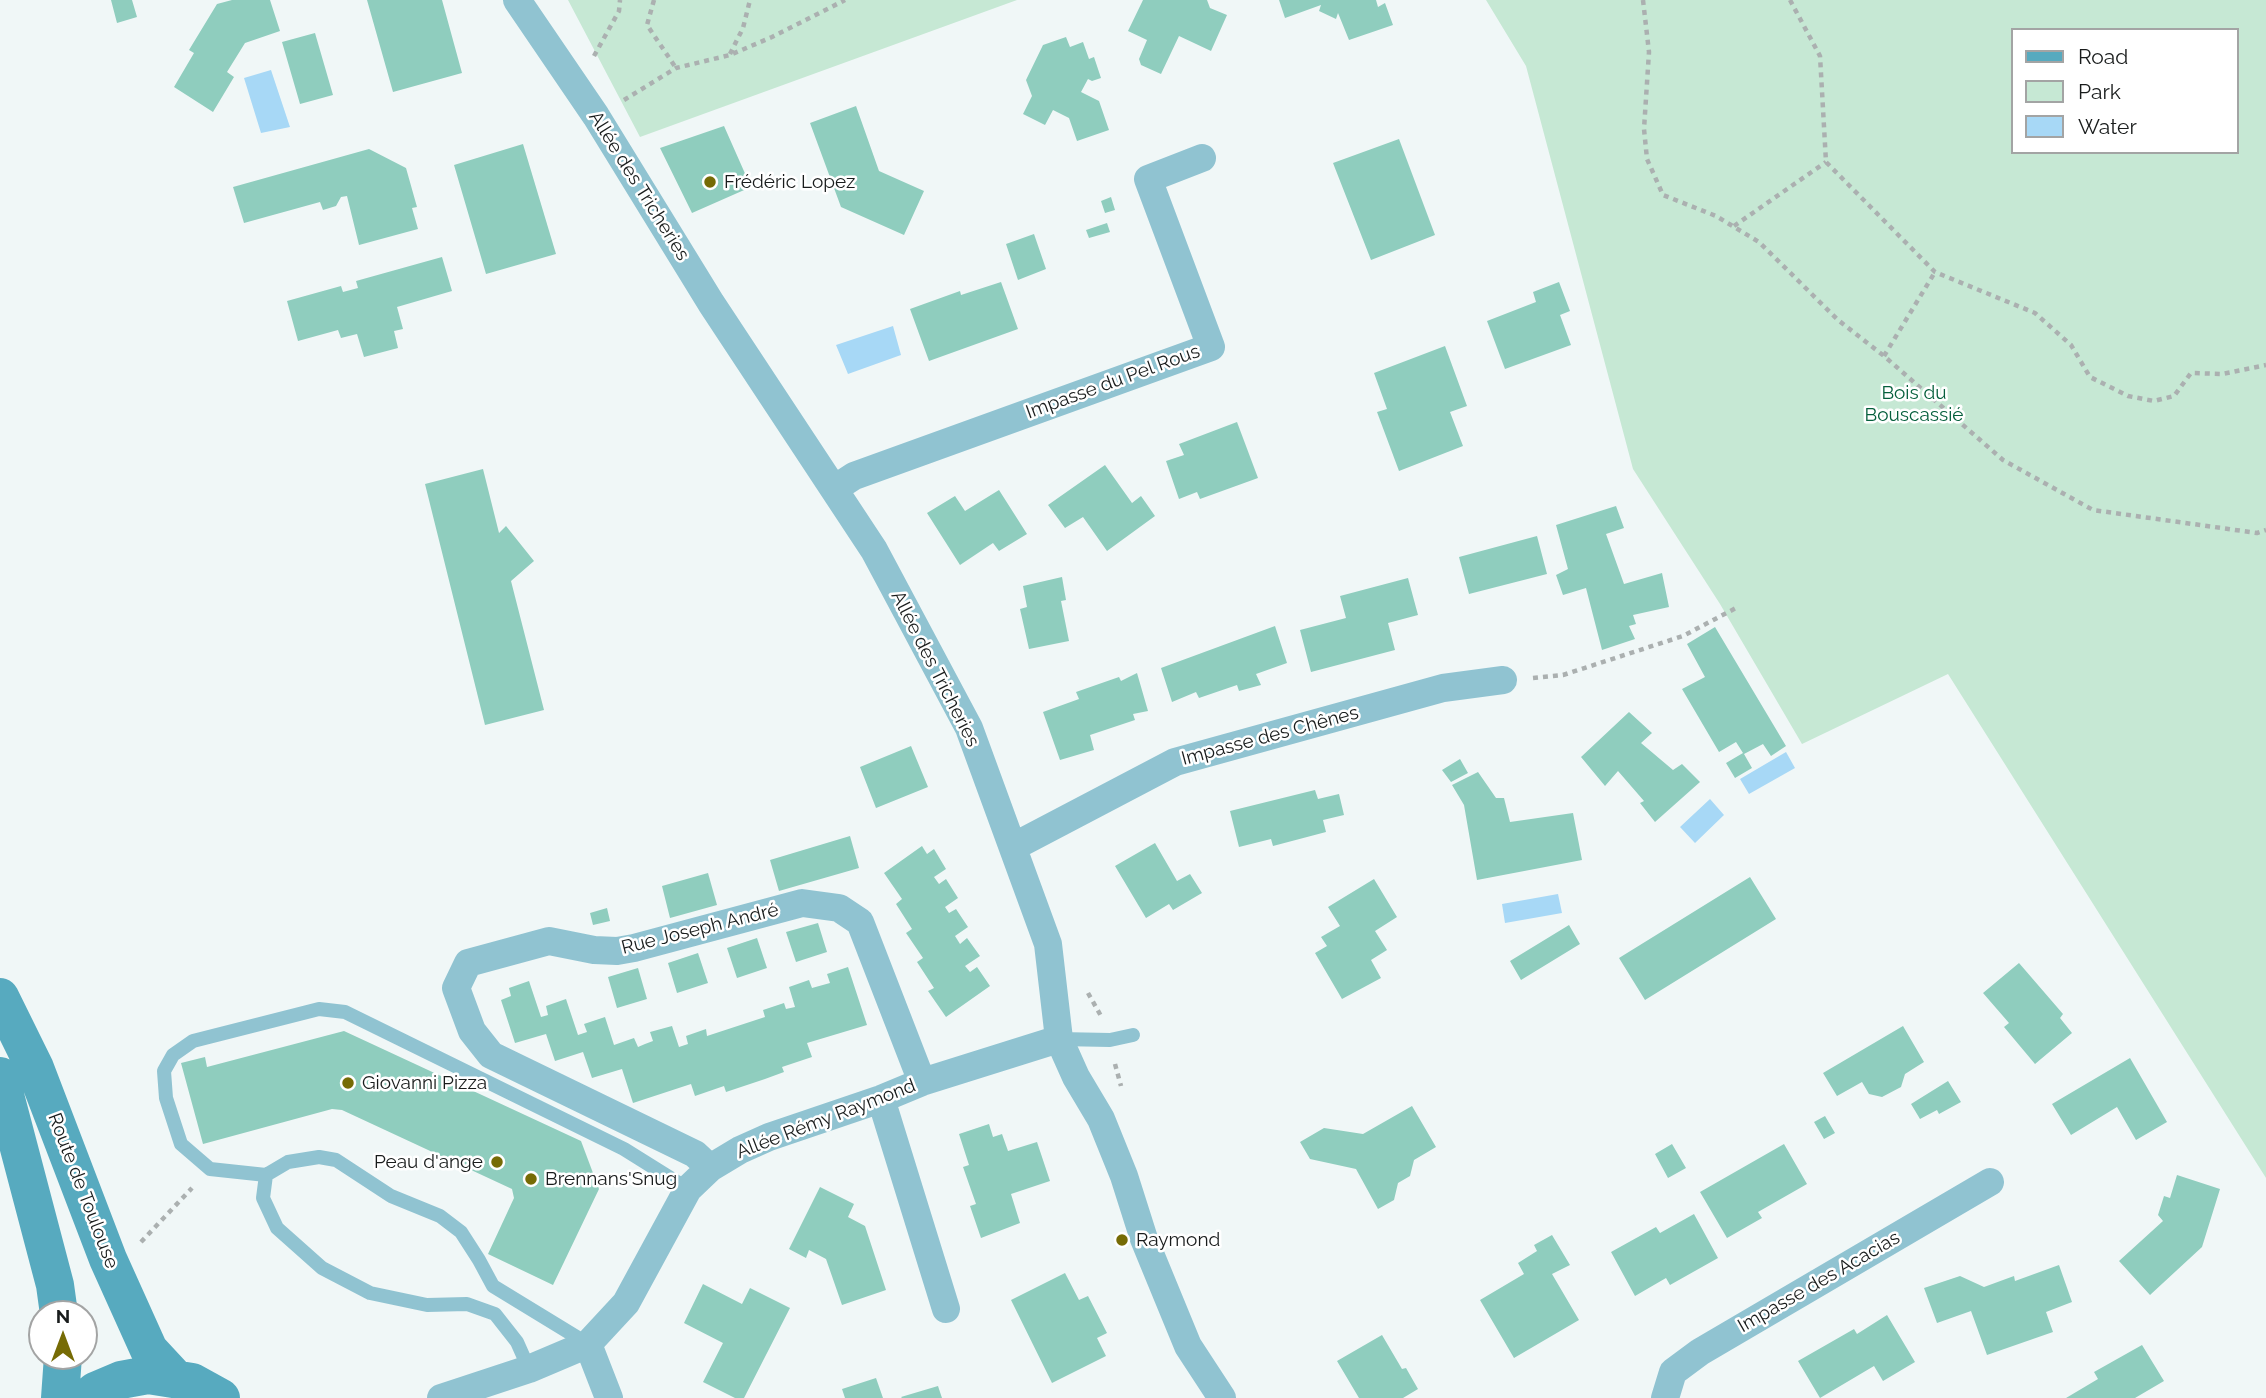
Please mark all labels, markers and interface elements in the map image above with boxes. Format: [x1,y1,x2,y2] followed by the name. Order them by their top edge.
[2010,28,2238,154] legend
[2078,44,2128,69] text: Road
[2078,79,2121,104] text: Park
[584,107,694,265] street label: Allée des Tricheries
[2078,114,2137,139] text: Water
[724,171,855,193] place label: Frédéric Lopez
[702,174,718,190] marker: Frédéric Lopez
[1023,340,1203,424] street label: Impasse du Pel Rous
[1865,382,1963,426] park label: Bois du Bouscassié
[886,587,984,751] street label: Allée des Tricheries
[1179,701,1361,771] street label: Impasse des Chênes
[619,898,781,960] street label: Rue Joseph André
[362,1072,487,1094] place label: Giovanni Pizza
[733,1074,919,1164] street label: Allée Rémy Raymond
[340,1075,356,1091] marker: Giovanni Pizza
[43,1110,123,1272] street label: Route de Toulouse
[374,1151,483,1173] place label: Peau d'ange
[489,1154,505,1170] marker: Peau d'ange
[545,1168,677,1190] place label: Brennans'Snug
[523,1171,539,1187] marker: Brennans'Snug
[1734,1226,1904,1338] street label: Impasse des Acacias
[1136,1229,1220,1251] place label: Raymond
[1114,1232,1130,1248] marker: Raymond
[28,1300,98,1370] north arrow
[56,1305,70,1327] text: N

